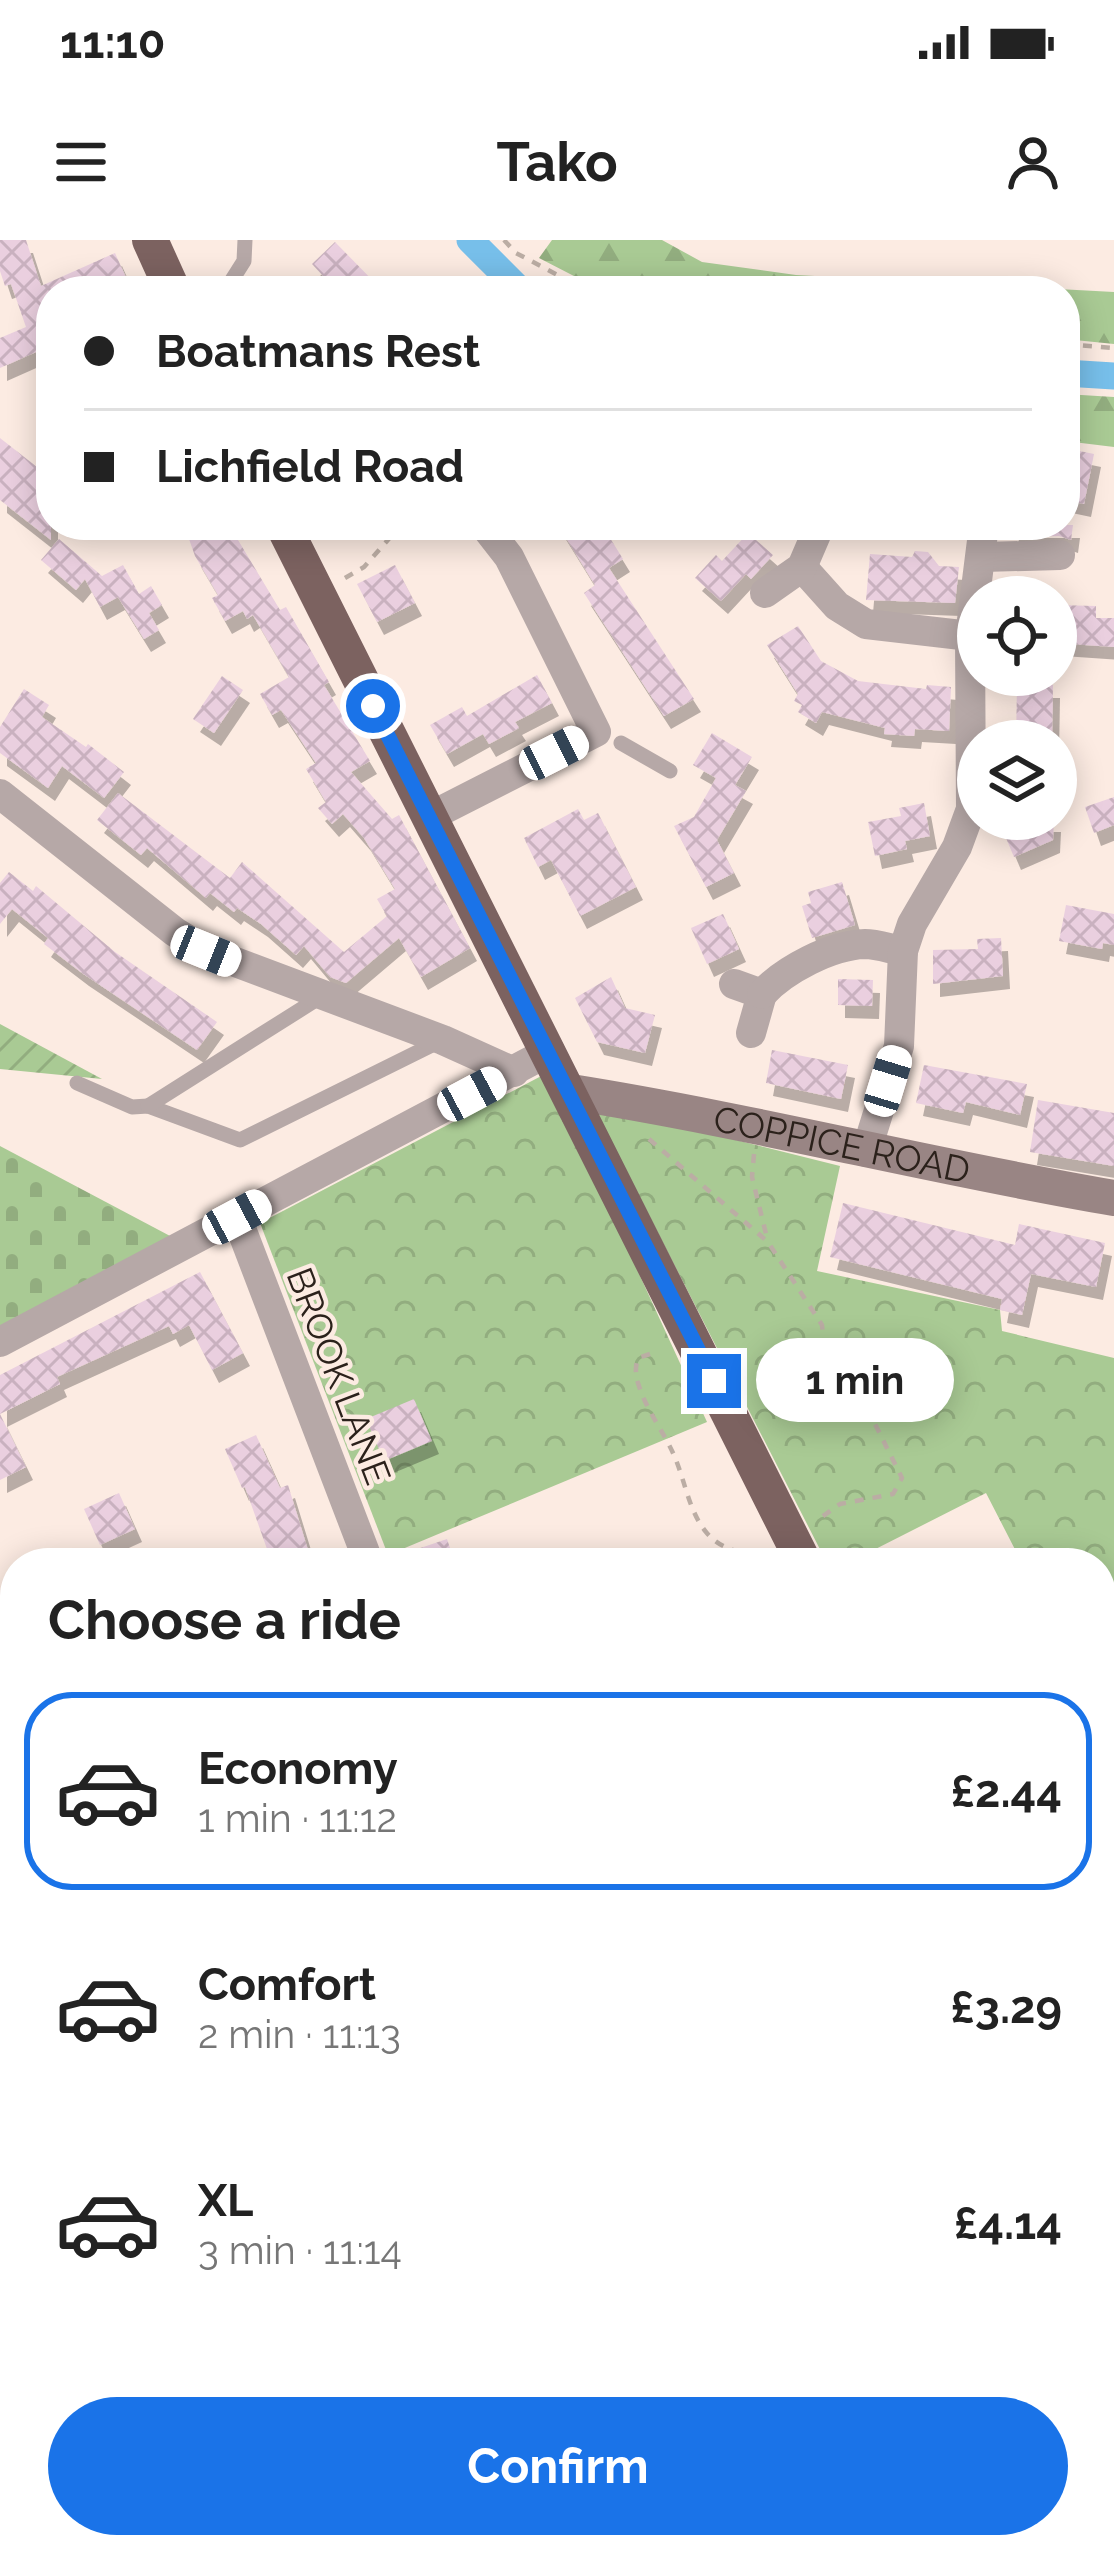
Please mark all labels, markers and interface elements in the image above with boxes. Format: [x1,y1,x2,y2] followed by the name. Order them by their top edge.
[60,16,165,69] text: 11:10
[48,129,114,195] icon: menu
[1000,129,1066,195] icon: person
[496,130,618,194] text: Tako
[156,325,480,378] text: Boatmans Rest
[156,440,464,493] text: Lichfield Road
[957,576,1077,840] map controls
[957,576,1077,696] button: locate
[346,679,400,733] route start
[957,720,1077,840] button: layers
[514,721,594,785] car
[166,921,246,981] car
[860,1041,916,1121] car
[432,1061,512,1127] car
[710,1097,974,1191] street label: COPPICE ROAD
[197,1184,277,1250] car
[278,1262,400,1490] street label: BROOK LANE
[756,1339,954,1423] callout: 1 min
[687,1354,741,1408] route end
[806,1357,904,1403] text: 1 min
[48,1588,401,1652] text: Choose a ride
[54,1737,162,1845] icon: car
[198,1742,398,1795] text: Economy
[951,1765,1062,1818] text: £2.44
[198,1795,397,1841] text: 1 min · 11:12
[54,1953,162,2061] icon: car
[198,1958,376,2011] text: Comfort
[950,1981,1062,2034] text: £3.29
[198,2011,401,2057] text: 2 min · 11:13
[54,2169,162,2277] icon: car
[198,2174,253,2227] text: XL
[954,2197,1062,2250] text: £4.14
[198,2227,402,2273] text: 3 min · 11:14
[48,2397,1068,2535] button: Confirm

